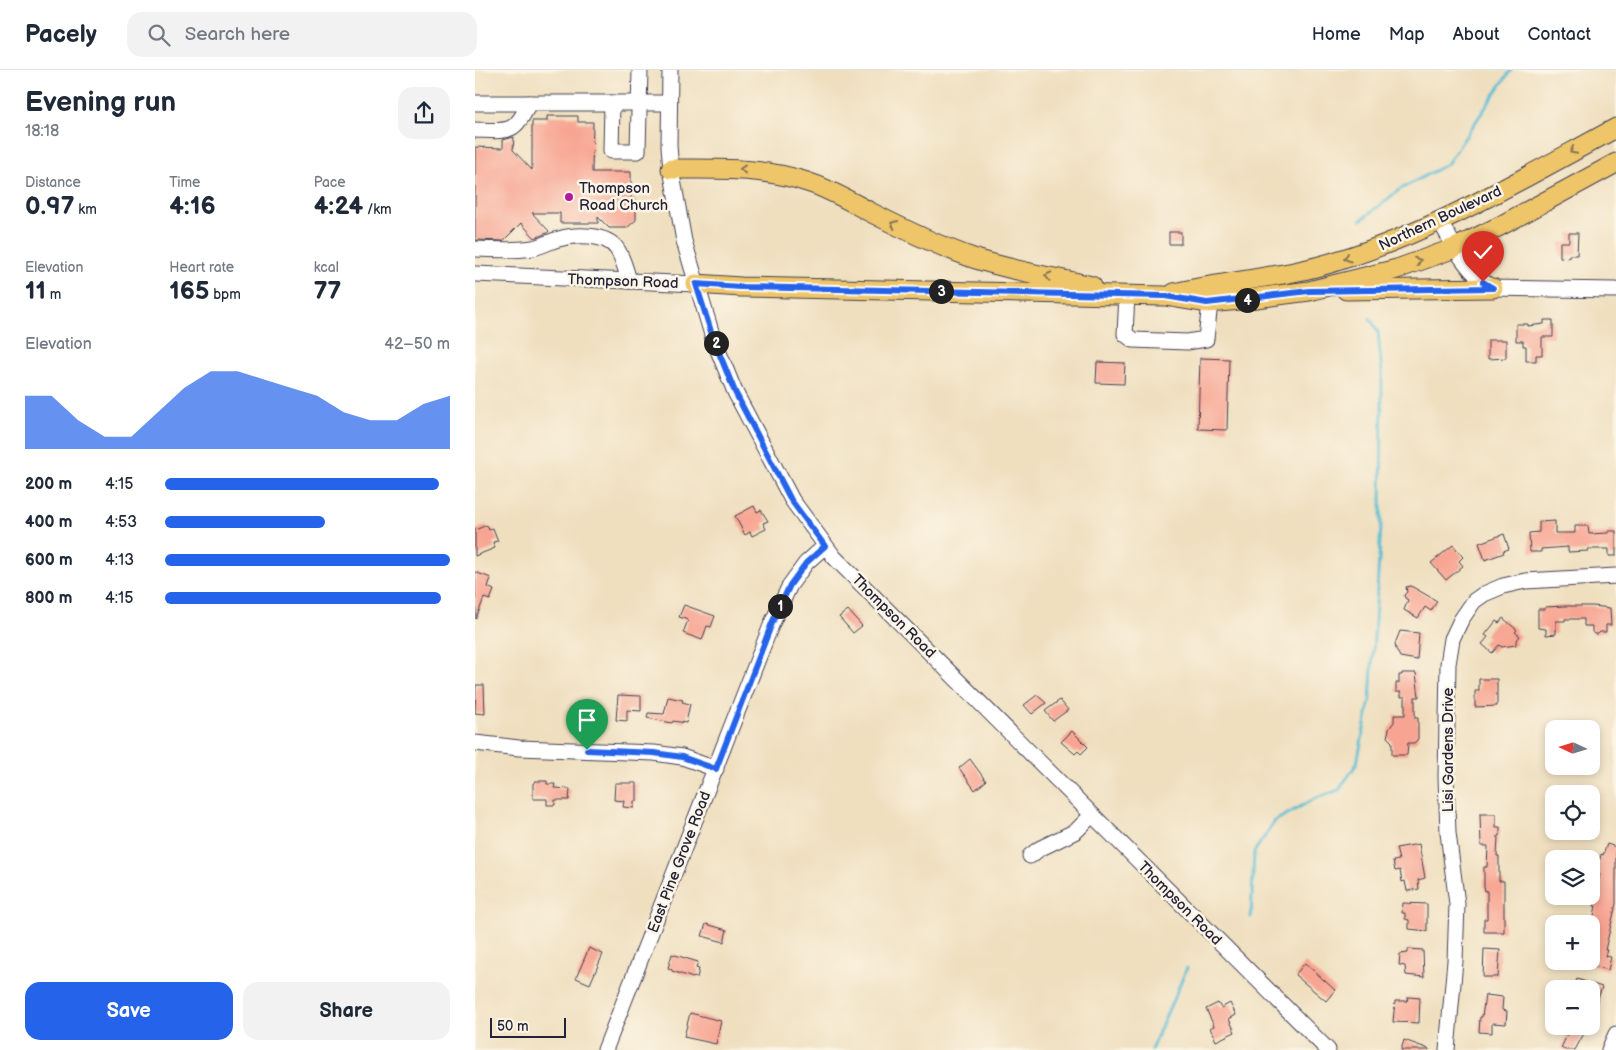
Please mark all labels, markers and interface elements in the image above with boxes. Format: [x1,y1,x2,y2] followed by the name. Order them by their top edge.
[127,12,477,57] search box
[25,20,97,49] text: Pacely
[145,21,173,49] icon: search
[185,23,290,46] text: Search here
[1312,24,1361,45] text: Home
[1389,24,1425,45] text: Map
[1453,24,1500,45] text: About
[1528,24,1591,45] text: Contact
[25,86,176,119] text: Evening run
[398,87,450,139] button: share
[25,122,59,141] text: 18:18
[1569,145,1578,155] one-way arrow
[739,164,747,175] one-way arrow
[25,174,81,191] text: Distance
[169,174,200,191] text: Time
[314,174,346,191] text: Pace
[579,179,668,215] place label: Thompson Road Church
[1376,182,1505,255] street label: Northern Boulevard
[25,191,75,222] text: 0.97
[169,191,216,222] text: 4:16
[314,191,363,222] text: 4:24
[563,191,575,203] marker: Thompson Road Church
[75,201,97,218] text: km
[363,201,392,218] text: /km
[891,220,900,230] one-way arrow
[1462,231,1504,282] pin
[1469,238,1497,266] icon: check
[1344,252,1352,262] one-way arrow
[1413,257,1422,267] one-way arrow
[25,259,83,276] text: Elevation
[169,259,234,276] text: Heart rate
[314,259,339,276] text: kcal
[567,270,679,293] street label: Thompson Road
[1043,272,1052,282] one-way arrow
[25,276,46,307] text: 11
[169,276,209,307] text: 165
[314,276,341,307] text: 77
[929,278,953,304] pin: 3
[937,283,946,300] text: 3
[46,286,61,303] text: m
[209,286,241,303] text: bpm
[1235,288,1259,312] pin: 4
[1243,292,1252,309] text: 4
[703,330,729,356] pin: 2
[25,335,92,354] text: Elevation
[384,335,450,354] text: 42–50 m
[712,335,721,352] text: 2
[25,475,72,494] text: 200 m
[105,475,133,494] text: 4:15
[25,513,72,532] text: 400 m
[105,513,137,532] text: 4:53
[25,551,73,570] text: 600 m
[105,551,134,570] text: 4:13
[848,570,940,662] street label: Thompson Road
[25,589,73,608] text: 800 m
[105,589,133,608] text: 4:15
[767,594,793,618] pin: 1
[778,598,783,615] text: 1
[1439,688,1458,812] street label: Lisi Gardens Drive
[566,699,608,750] pin
[573,706,601,734] icon: arrive
[1545,720,1600,775] north arrow
[1545,720,1600,1035] map controls
[1545,785,1600,840] button: locate
[644,789,715,936] street label: East Pine Grove Road
[1545,850,1600,905] button: layers
[1134,857,1226,949] street label: Thompson Road
[1545,915,1600,970] button: +
[1545,980,1600,1035] button: −
[25,982,233,1040] button: Save
[243,982,450,1040] button: Share
[490,1015,566,1038] scale bar
[497,1018,529,1035] text: 50 m

